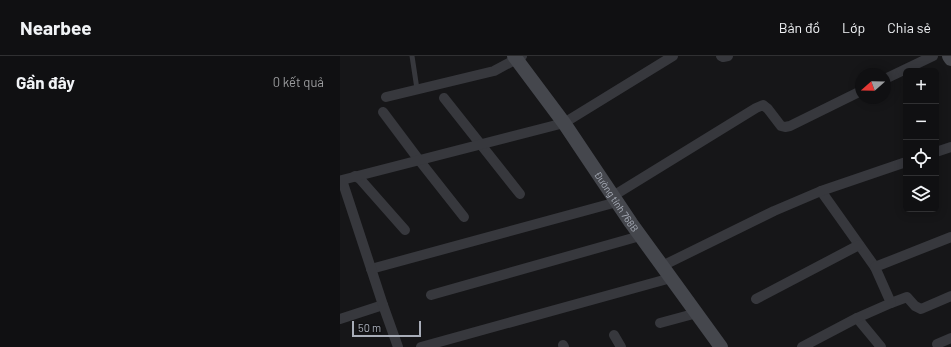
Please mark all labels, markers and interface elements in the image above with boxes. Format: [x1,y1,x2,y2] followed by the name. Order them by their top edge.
[20,16,92,39] text: Nearbee
[779,19,820,36] text: Bản đồ
[842,19,865,36] text: Lớp
[887,19,931,36] text: Chia sẻ
[855,68,891,104] north arrow
[903,68,939,212] map controls
[903,68,939,104] button: +
[16,72,75,92] text: Gần đây
[273,74,324,90] text: 0 kết quả
[903,104,939,140] button: −
[903,140,939,176] button: locate
[592,169,641,234] street label: Đường tỉnh 768B
[903,176,939,212] button: layers
[352,319,421,338] scale bar
[358,321,381,334] text: 50 m

